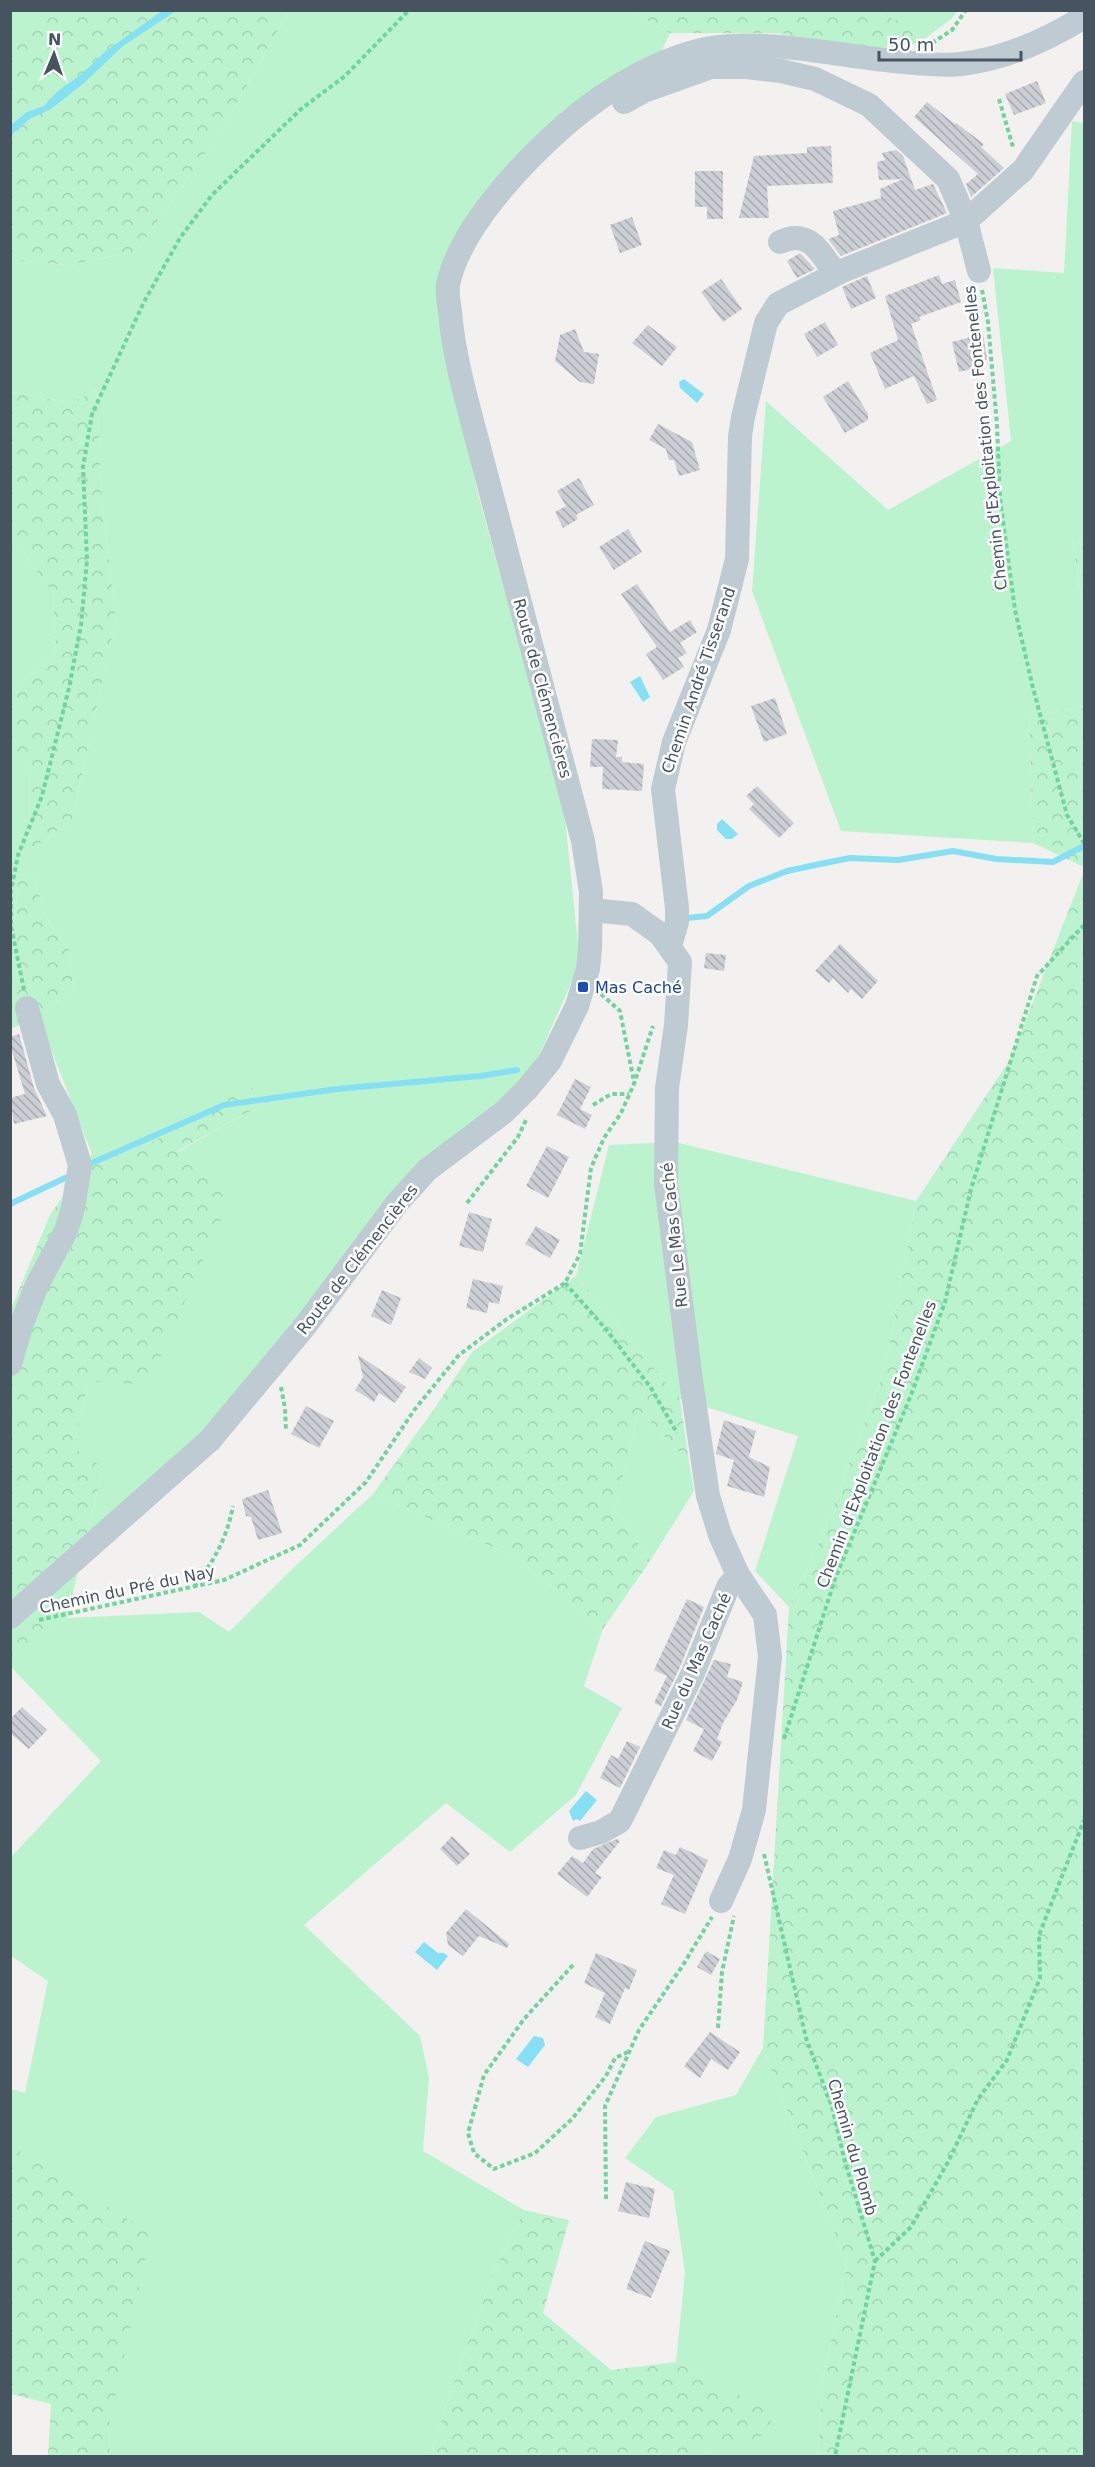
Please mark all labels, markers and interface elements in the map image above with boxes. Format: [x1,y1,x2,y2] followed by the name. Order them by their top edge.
[24,24,84,84] north arrow
[879,24,1022,62] scale bar
[47,30,62,49] text: N
[888,34,934,55] text: 50 m
[960,285,1011,591] street label: Chemin d'Exploitation des Fontenelles
[658,585,739,776] street label: Chemin André Tisserand
[509,596,576,780] street label: Route de Clémencières
[595,978,682,997] place label: Mas Caché
[576,980,590,994] marker: Mas Caché
[657,1161,692,1308] street label: Rue Le Mas Caché
[293,1181,422,1338] street label: Route de Clémencières
[813,1298,940,1591] street label: Chemin d'Exploitation des Fontenelles
[38,1562,217,1617] street label: Chemin du Pré du Nay
[658,1590,735,1733] street label: Rue du Mas Caché
[824,2077,881,2218] street label: Chemin du Plomb

